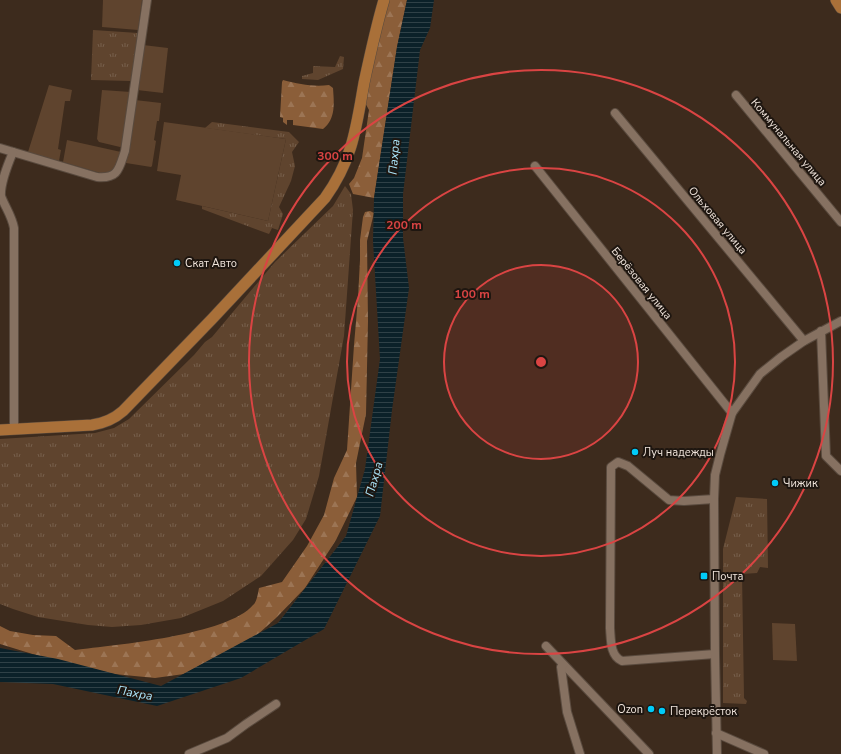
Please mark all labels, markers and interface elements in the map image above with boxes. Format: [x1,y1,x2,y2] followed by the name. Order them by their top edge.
[748,95,830,189] street label: Коммунальная улица
[384,139,404,175] water label: Пахра
[317,148,353,164] text: 300 m
[685,183,750,257] street label: Ольховая улица
[386,217,422,233] text: 200 m
[608,244,675,323] street label: Берёзовая улица
[185,256,237,271] place label: Скат Авто
[172,258,182,268] marker: Скат Авто
[454,286,490,302] text: 100 m
[534,355,548,369] centre of rings
[643,445,714,460] place label: Луч надежды
[630,447,640,457] marker: Луч надежды
[361,460,387,498] water label: Пахра
[783,476,818,491] place label: Чижик
[770,478,780,488] marker: Чижик
[712,569,743,584] place label: Почта
[699,571,709,581] marker: Почта
[116,682,154,704] water label: Пахра
[617,702,643,717] place label: Ozon
[646,704,656,714] marker: Ozon
[670,704,737,719] place label: Перекрёсток
[657,706,667,716] marker: Перекрёсток

